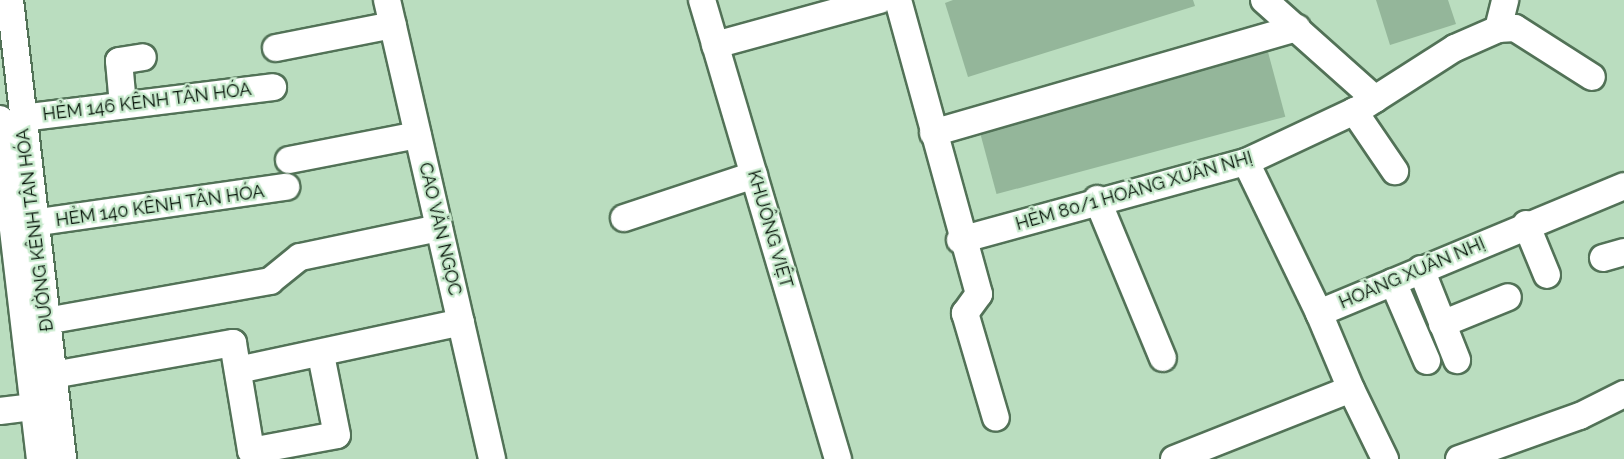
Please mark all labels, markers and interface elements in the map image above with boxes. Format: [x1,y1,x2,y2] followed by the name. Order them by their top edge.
[41,78,253,126] street label: HẺM 146 KÊNH TÂN HÓA
[12,127,58,333] street label: ĐƯỜNG KÊNH TÂN HÓA
[1013,147,1255,235] street label: HẺM 80/1 HOÀNG XUÂN NHỊ
[414,160,466,298] street label: CAO VĂN NGỌC
[743,167,797,291] street label: KHUÔNG VIỆT
[54,181,266,231] street label: HẺM 140 KÊNH TÂN HÓA
[1336,232,1488,314] street label: HOÀNG XUÂN NHỊ

